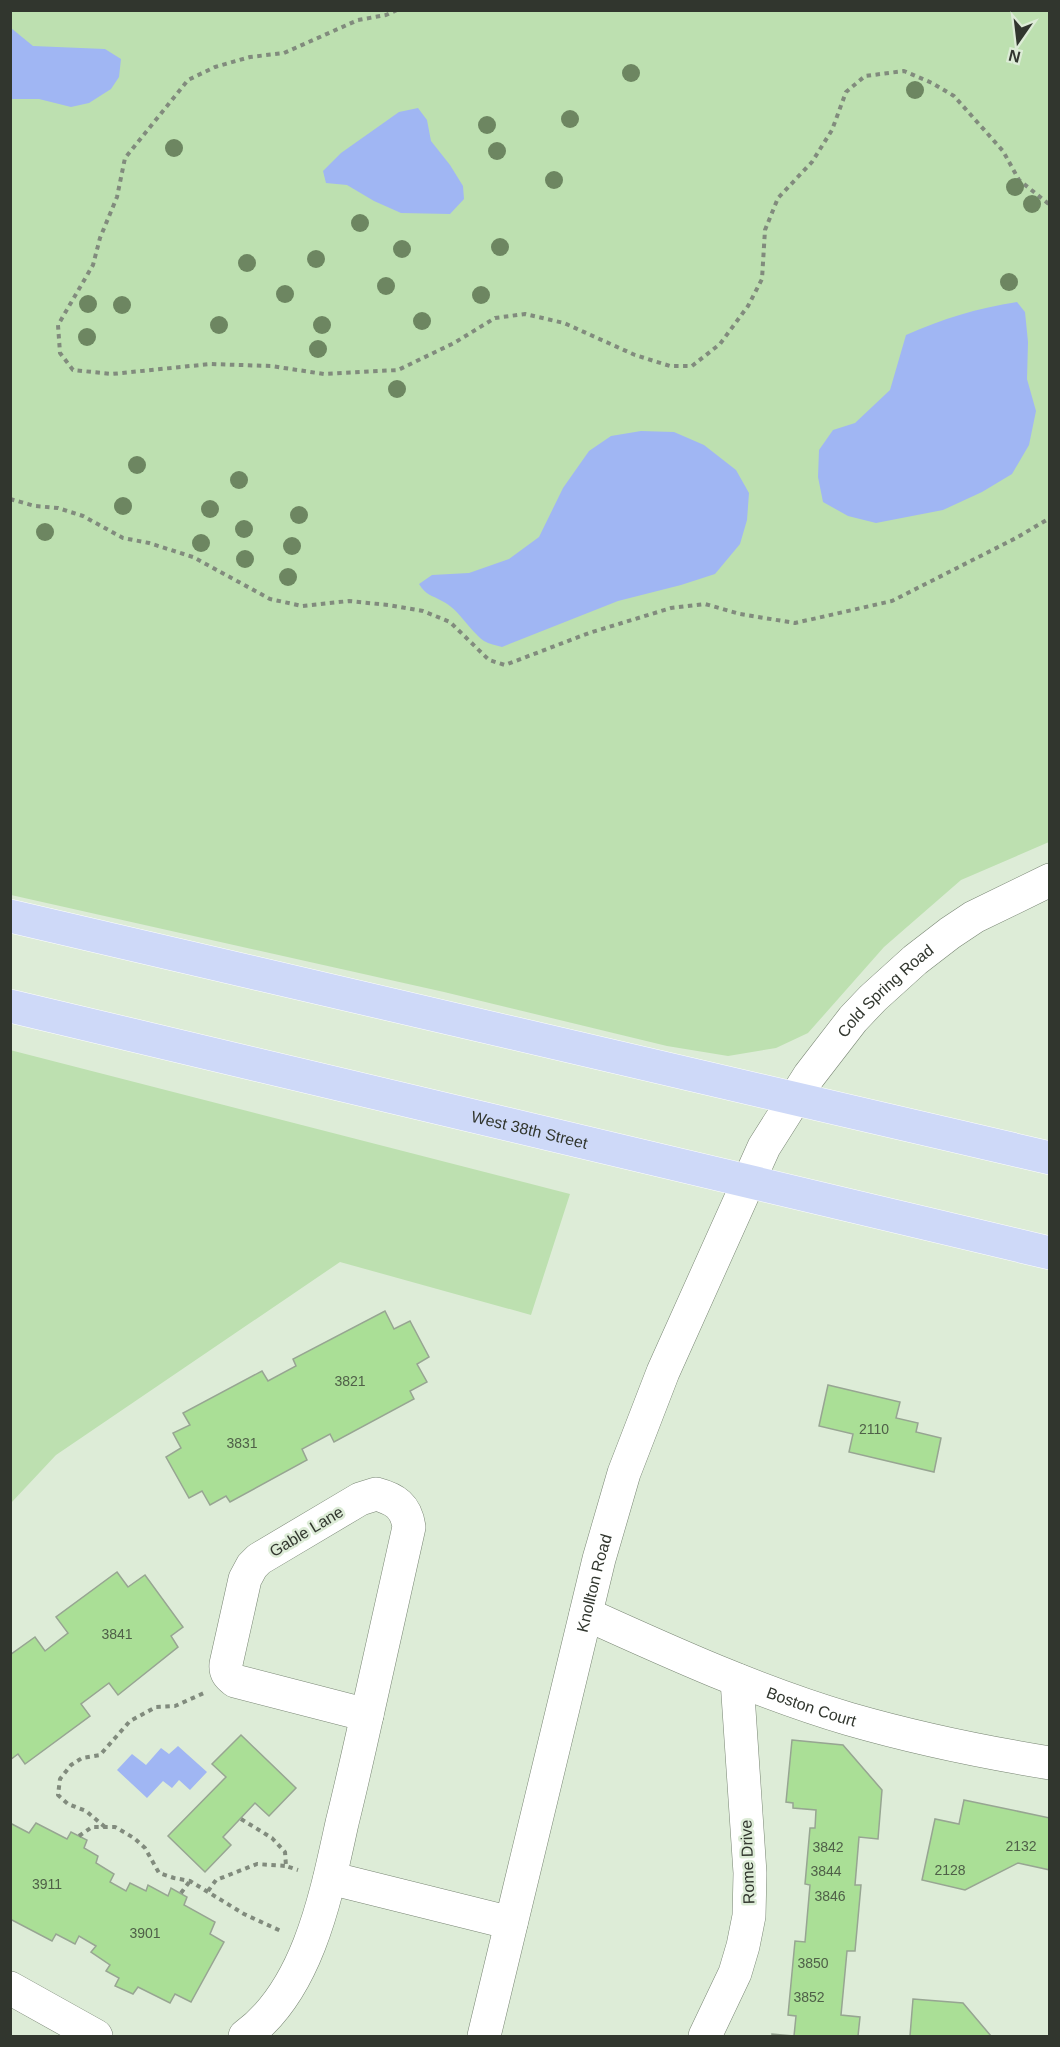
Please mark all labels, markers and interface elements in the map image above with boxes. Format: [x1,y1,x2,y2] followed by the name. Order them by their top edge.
[988,12,1048,72] north arrow
[1007,46,1022,66] text: N
[834,941,937,1041] street label: Cold Spring Road
[470,1108,590,1152] street label: West 38th Street
[334,1373,366,1389] house number: 3821
[859,1421,889,1437] house number: 2110
[226,1435,258,1451] house number: 3831
[266,1503,346,1560] street label: Gable Lane
[574,1532,615,1634] street label: Knollton Road
[101,1626,133,1642] house number: 3841
[764,1684,859,1730] street label: Boston Court
[738,1819,757,1904] street label: Rome Drive
[1005,1838,1037,1854] house number: 2132
[812,1839,844,1855] house number: 3842
[934,1862,966,1878] house number: 2128
[810,1863,842,1879] house number: 3844
[32,1876,62,1892] house number: 3911
[814,1888,846,1904] house number: 3846
[129,1925,161,1941] house number: 3901
[797,1955,829,1971] house number: 3850
[793,1989,825,2005] house number: 3852

